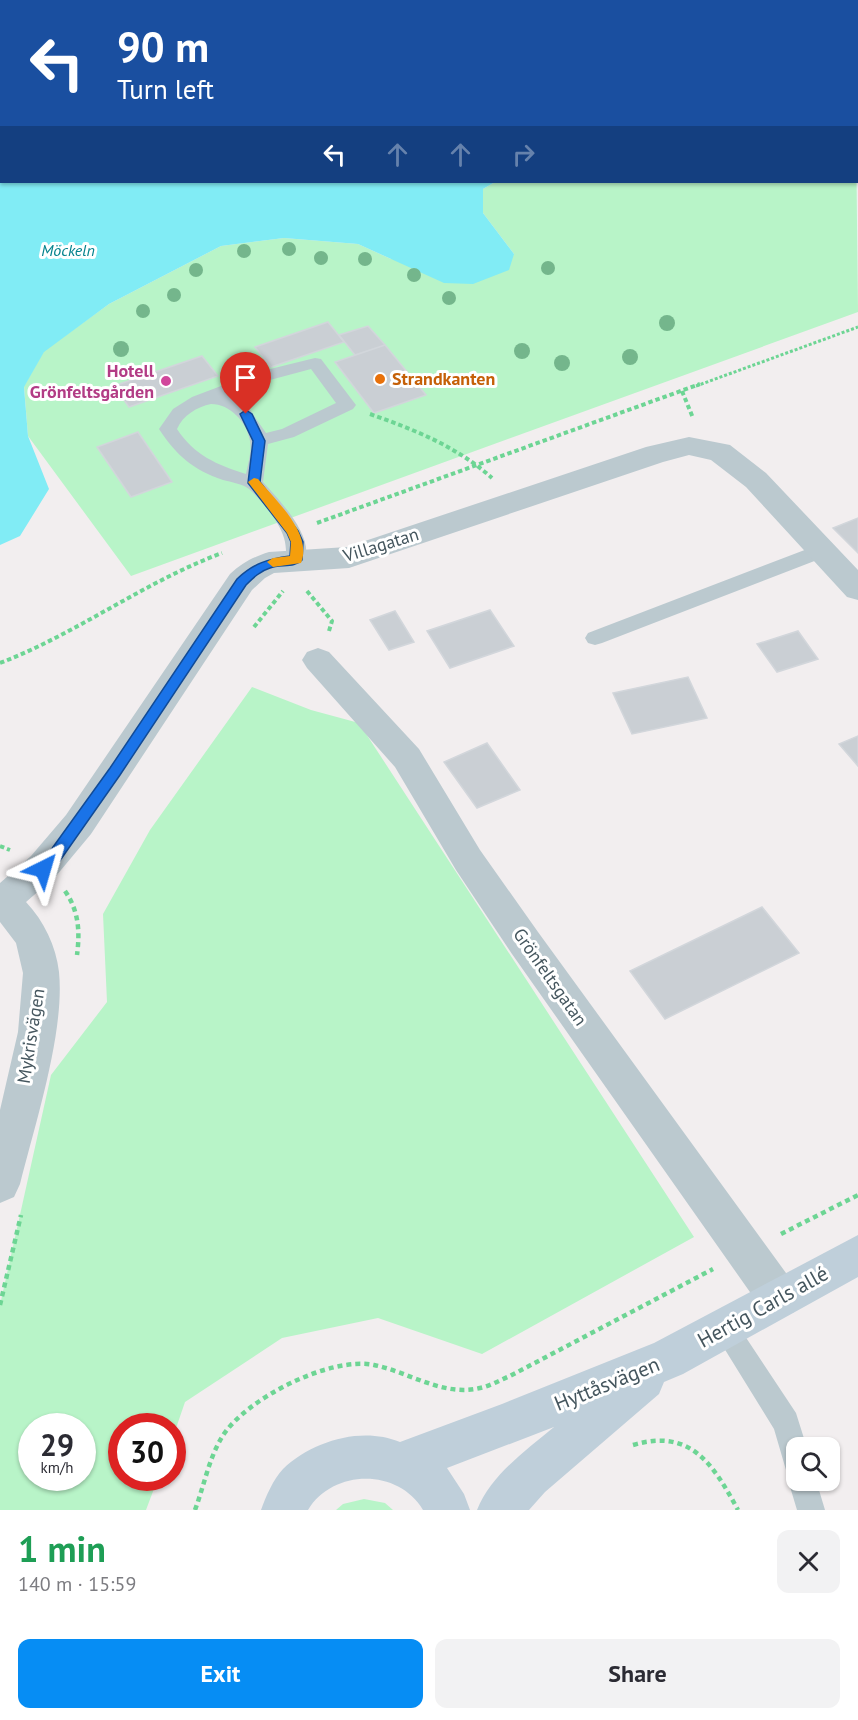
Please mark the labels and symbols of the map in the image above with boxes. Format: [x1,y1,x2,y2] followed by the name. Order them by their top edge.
[41,240,95,260] water label: Möckeln
[220,352,271,414] pin
[30,359,155,403] place label: Hotell Grönfeltsgården
[392,367,495,390] place label: Strandkanten
[373,372,387,386] marker: Strandkanten
[159,374,173,388] marker: Hotell Grönfeltsgården
[339,522,421,567] street label: Villagatan
[11,837,75,901] position arrow
[508,924,592,1030] street label: Grönfeltsgatan
[12,987,49,1085] street label: Mykrisvägen
[693,1260,833,1354] street label: Hertig Carls allé
[550,1350,664,1417] street label: Hyttåsvägen
[108,1413,186,1491] speed limit sign: 30

